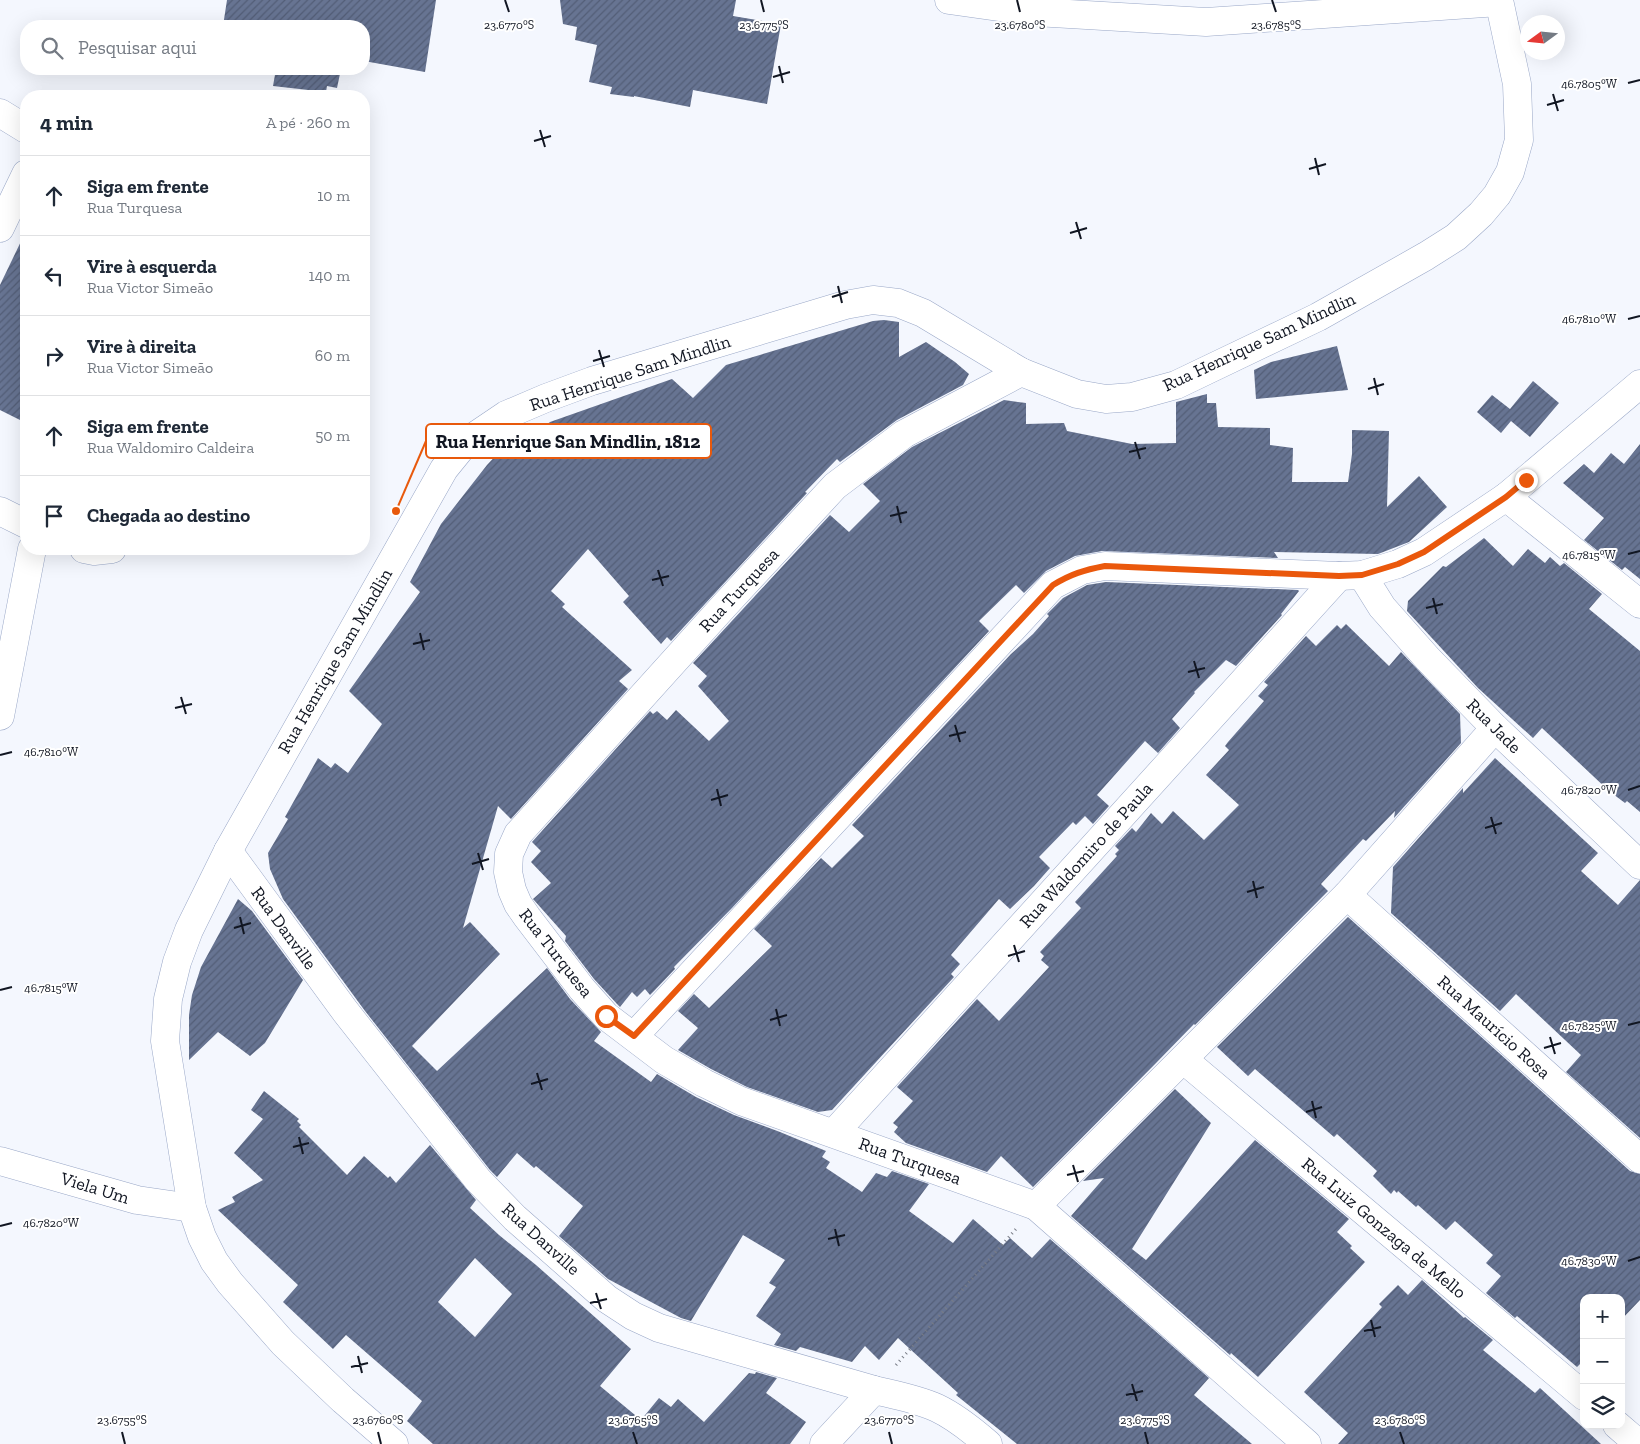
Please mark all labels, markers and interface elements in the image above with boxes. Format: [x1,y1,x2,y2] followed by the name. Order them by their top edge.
[1520,15,1565,60] north arrow
[484,18,534,32] text: 23.6770°S
[739,18,789,32] text: 23.6775°S
[995,18,1045,32] text: 23.6780°S
[1251,18,1301,32] text: 23.6785°S
[20,20,370,75] search box
[38,34,66,62] icon: search
[78,36,197,59] text: Pesquisar aqui
[1561,77,1618,91] text: 46.7805°W
[40,110,93,135] text: 4 min
[266,113,350,132] text: A pé · 260 m
[87,175,209,198] text: Siga em frente
[40,182,68,210] icon: ahead
[317,186,350,205] text: 10 m
[87,198,182,217] text: Rua Turquesa
[87,255,217,278] text: Vire à esquerda
[40,262,68,290] icon: left
[309,266,350,285] text: 140 m
[87,278,213,297] text: Rua Victor Simeão
[1159,287,1359,396] street label: Rua Henrique Sam Mindlin
[1562,312,1617,326] text: 46.7810°W
[527,330,734,416] street label: Rua Henrique Sam Mindlin
[87,335,196,358] text: Vire à direita
[40,342,68,370] icon: right
[315,346,350,365] text: 60 m
[87,358,213,377] text: Rua Victor Simeão
[87,415,209,438] text: Siga em frente
[40,422,68,450] icon: ahead
[426,424,711,458] callout: Rua Henrique San Mindlin, 1812
[315,426,350,445] text: 50 m
[436,430,700,453] text: Rua Henrique San Mindlin, 1812
[87,438,254,457] text: Rua Waldomiro Caldeira
[1515,469,1538,492] route end
[40,502,68,530] icon: arrive
[87,504,250,527] text: Chegada ao destino
[694,543,784,637] street label: Rua Turquesa
[1562,548,1617,562] text: 46.7815°W
[273,564,397,757] street label: Rua Henrique Sam Mindlin
[1462,694,1526,758] street label: Rua Jade
[24,745,79,759] text: 46.7810°W
[1015,777,1157,932] street label: Rua Waldomiro de Paula
[1561,783,1618,797] text: 46.7820°W
[246,882,322,974] street label: Rua Danville
[514,904,598,1002] street label: Rua Turquesa
[1433,970,1555,1084] street label: Rua Maurício Rosa
[24,981,79,995] text: 46.7815°W
[595,1005,618,1028] route start
[1561,1019,1617,1033] text: 46.7825°W
[856,1132,964,1190] street label: Rua Turquesa
[1297,1153,1471,1303] street label: Rua Luiz Gonzaga de Mello
[57,1167,132,1209] street label: Viela Um
[497,1198,585,1280] street label: Rua Danville
[23,1216,80,1230] text: 46.7820°W
[1561,1254,1618,1268] text: 46.7830°W
[1580,1294,1625,1429] map controls
[1580,1294,1625,1339] button: +
[1580,1339,1625,1384] button: −
[1580,1384,1625,1429] button: layers
[97,1413,147,1427] text: 23.6755°S
[353,1413,403,1427] text: 23.6760°S
[608,1413,658,1427] text: 23.6765°S
[864,1413,914,1427] text: 23.6770°S
[1120,1413,1170,1427] text: 23.6775°S
[1375,1413,1425,1427] text: 23.6780°S

